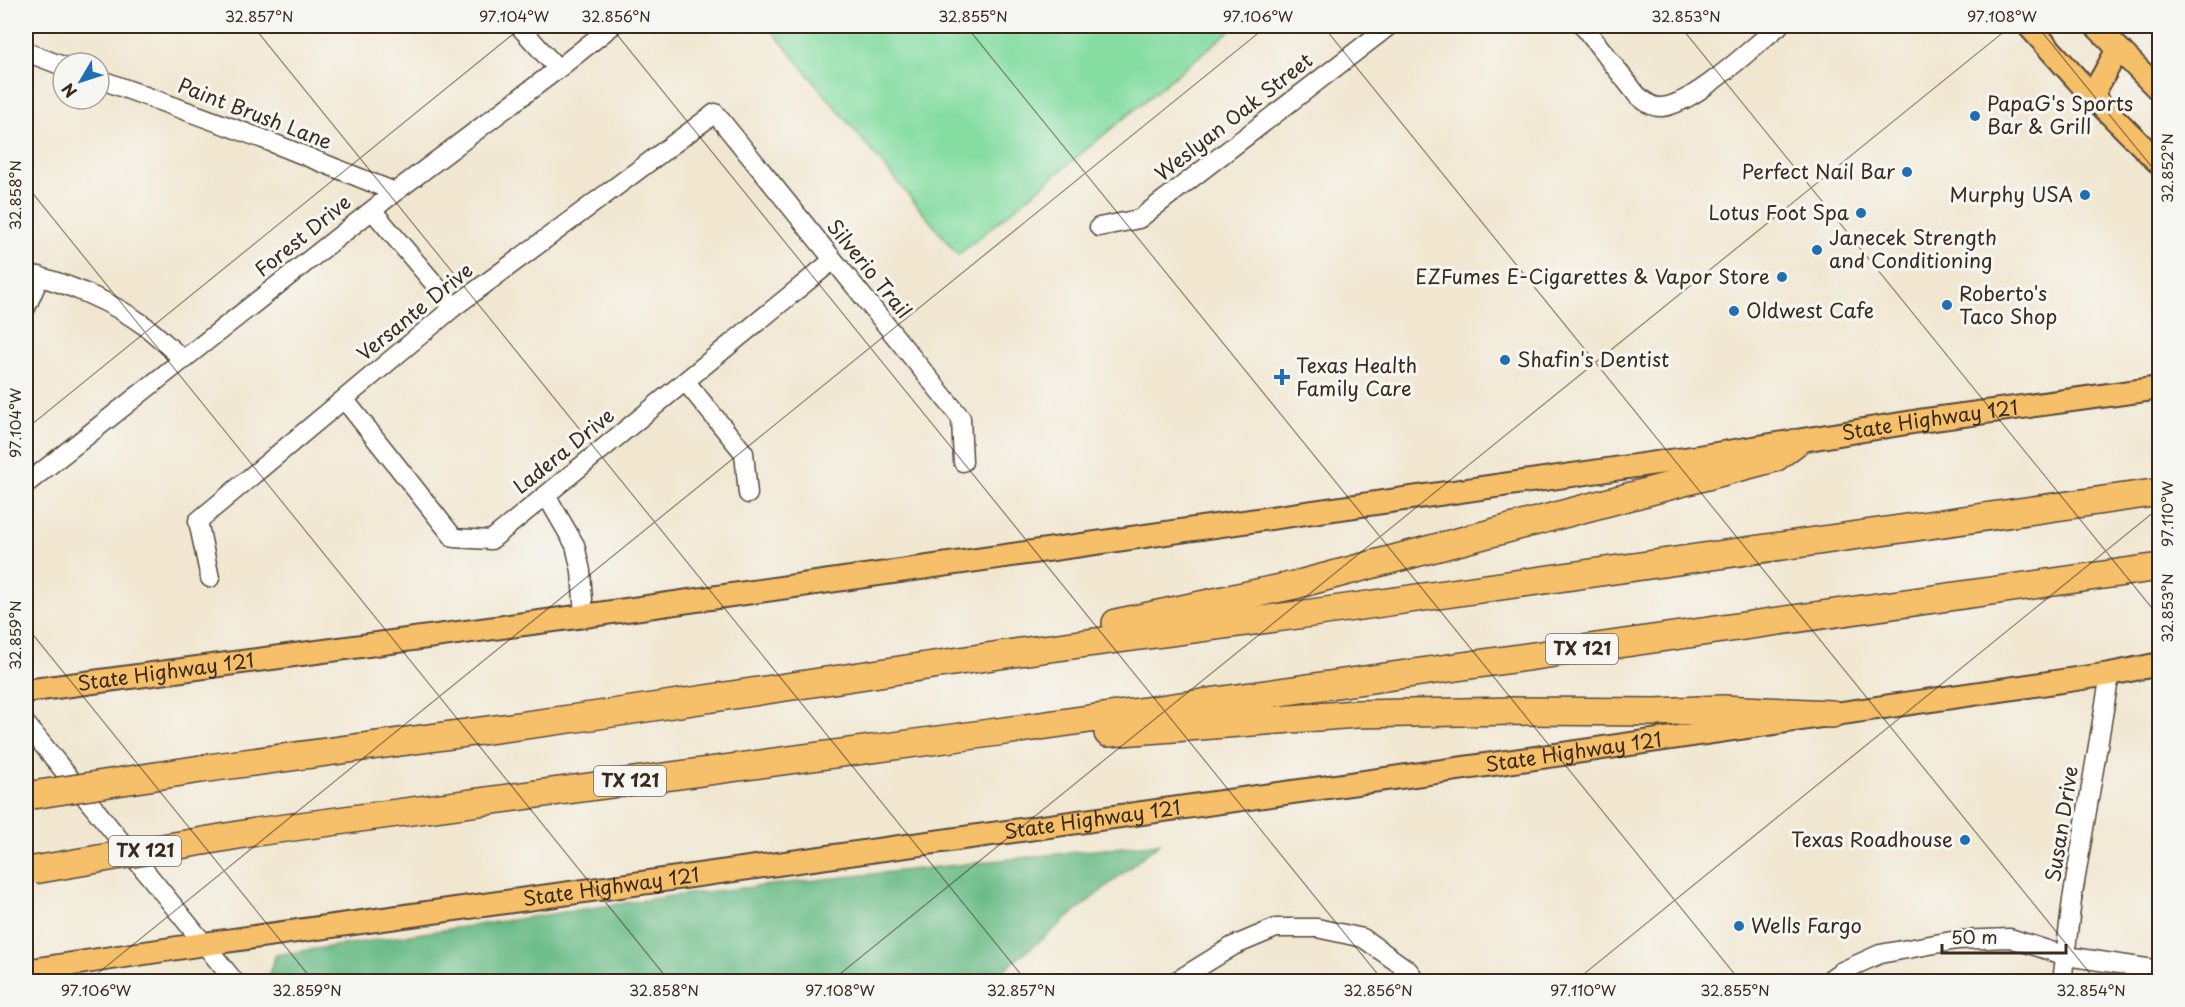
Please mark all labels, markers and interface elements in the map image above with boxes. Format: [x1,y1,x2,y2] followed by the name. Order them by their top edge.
[225,4,293,27] text: 32.857°N
[479,4,550,27] text: 97.104°W
[581,4,651,27] text: 32.856°N
[938,4,1008,27] text: 32.855°N
[1223,4,1294,27] text: 97.106°W
[1651,4,1721,27] text: 32.853°N
[1967,4,2038,27] text: 97.108°W
[1148,45,1319,187] street label: Weslyan Oak Street
[51,51,111,111] north arrow
[174,70,337,156] street label: Paint Brush Lane
[55,79,82,104] text: N
[1987,88,2133,141] place label: PapaG's Sports Bar & Grill
[1968,109,1982,123] marker: PapaG's Sports Bar & Grill
[2155,133,2178,203] text: 32.852°N
[1742,156,1895,186] place label: Perfect Nail Bar
[3,160,26,230] text: 32.858°N
[1900,165,1914,179] marker: Perfect Nail Bar
[1949,179,2073,209] place label: Murphy USA
[248,187,357,283] street label: Forest Drive
[2078,188,2092,202] marker: Murphy USA
[1709,197,1850,227] place label: Lotus Foot Spa
[1854,206,1868,220] marker: Lotus Foot Spa
[820,212,919,325] street label: Silverio Trail
[1829,222,1997,275] place label: Janecek Strength and Conditioning
[1810,243,1824,257] marker: Janecek Strength and Conditioning
[350,255,479,368] street label: Versante Drive
[1415,261,1770,291] place label: EZFumes E-Cigarettes & Vapor Store
[1775,270,1789,284] marker: EZFumes E-Cigarettes & Vapor Store
[1959,278,2057,331] place label: Roberto's Taco Shop
[1746,295,1874,325] place label: Oldwest Cafe
[1940,298,1954,312] marker: Roberto's Taco Shop
[1727,304,1741,318] marker: Oldwest Cafe
[1517,344,1669,374] place label: Shafin's Dentist
[1296,350,1417,403] place label: Texas Health Family Care
[1498,353,1512,367] marker: Shafin's Dentist
[1273,368,1291,386] marker: Texas Health Family Care
[3,387,26,458] text: 97.104°W
[1839,392,2020,447] street label: State Highway 121
[506,400,621,500] street label: Ladera Drive
[2155,480,2178,547] text: 97.110°W
[2155,573,2178,643] text: 32.853°N
[3,600,26,670] text: 32.859°N
[1546,634,1618,664] road number: TX 121
[76,645,256,698] street label: State Highway 121
[1483,724,1664,779] street label: State Highway 121
[2037,764,2085,884] street label: Susan Drive
[594,766,666,796] road number: TX 121
[1002,792,1182,846] street label: State Highway 121
[1791,824,1953,854] place label: Texas Roadhouse
[1958,833,1972,847] marker: Texas Roadhouse
[109,836,181,866] road number: TX 121
[521,859,701,913] street label: State Highway 121
[1751,910,1862,940] place label: Wells Fargo
[1942,917,2066,955] scale bar
[1732,919,1746,933] marker: Wells Fargo
[1951,923,1998,950] text: 50 m
[61,978,132,1001] text: 97.106°W
[272,978,342,1001] text: 32.859°N
[629,978,699,1001] text: 32.858°N
[805,978,876,1001] text: 97.108°W
[987,978,1055,1001] text: 32.857°N
[1343,978,1413,1001] text: 32.856°N
[1550,978,1617,1001] text: 97.110°W
[1700,978,1770,1001] text: 32.855°N
[2056,978,2126,1001] text: 32.854°N

